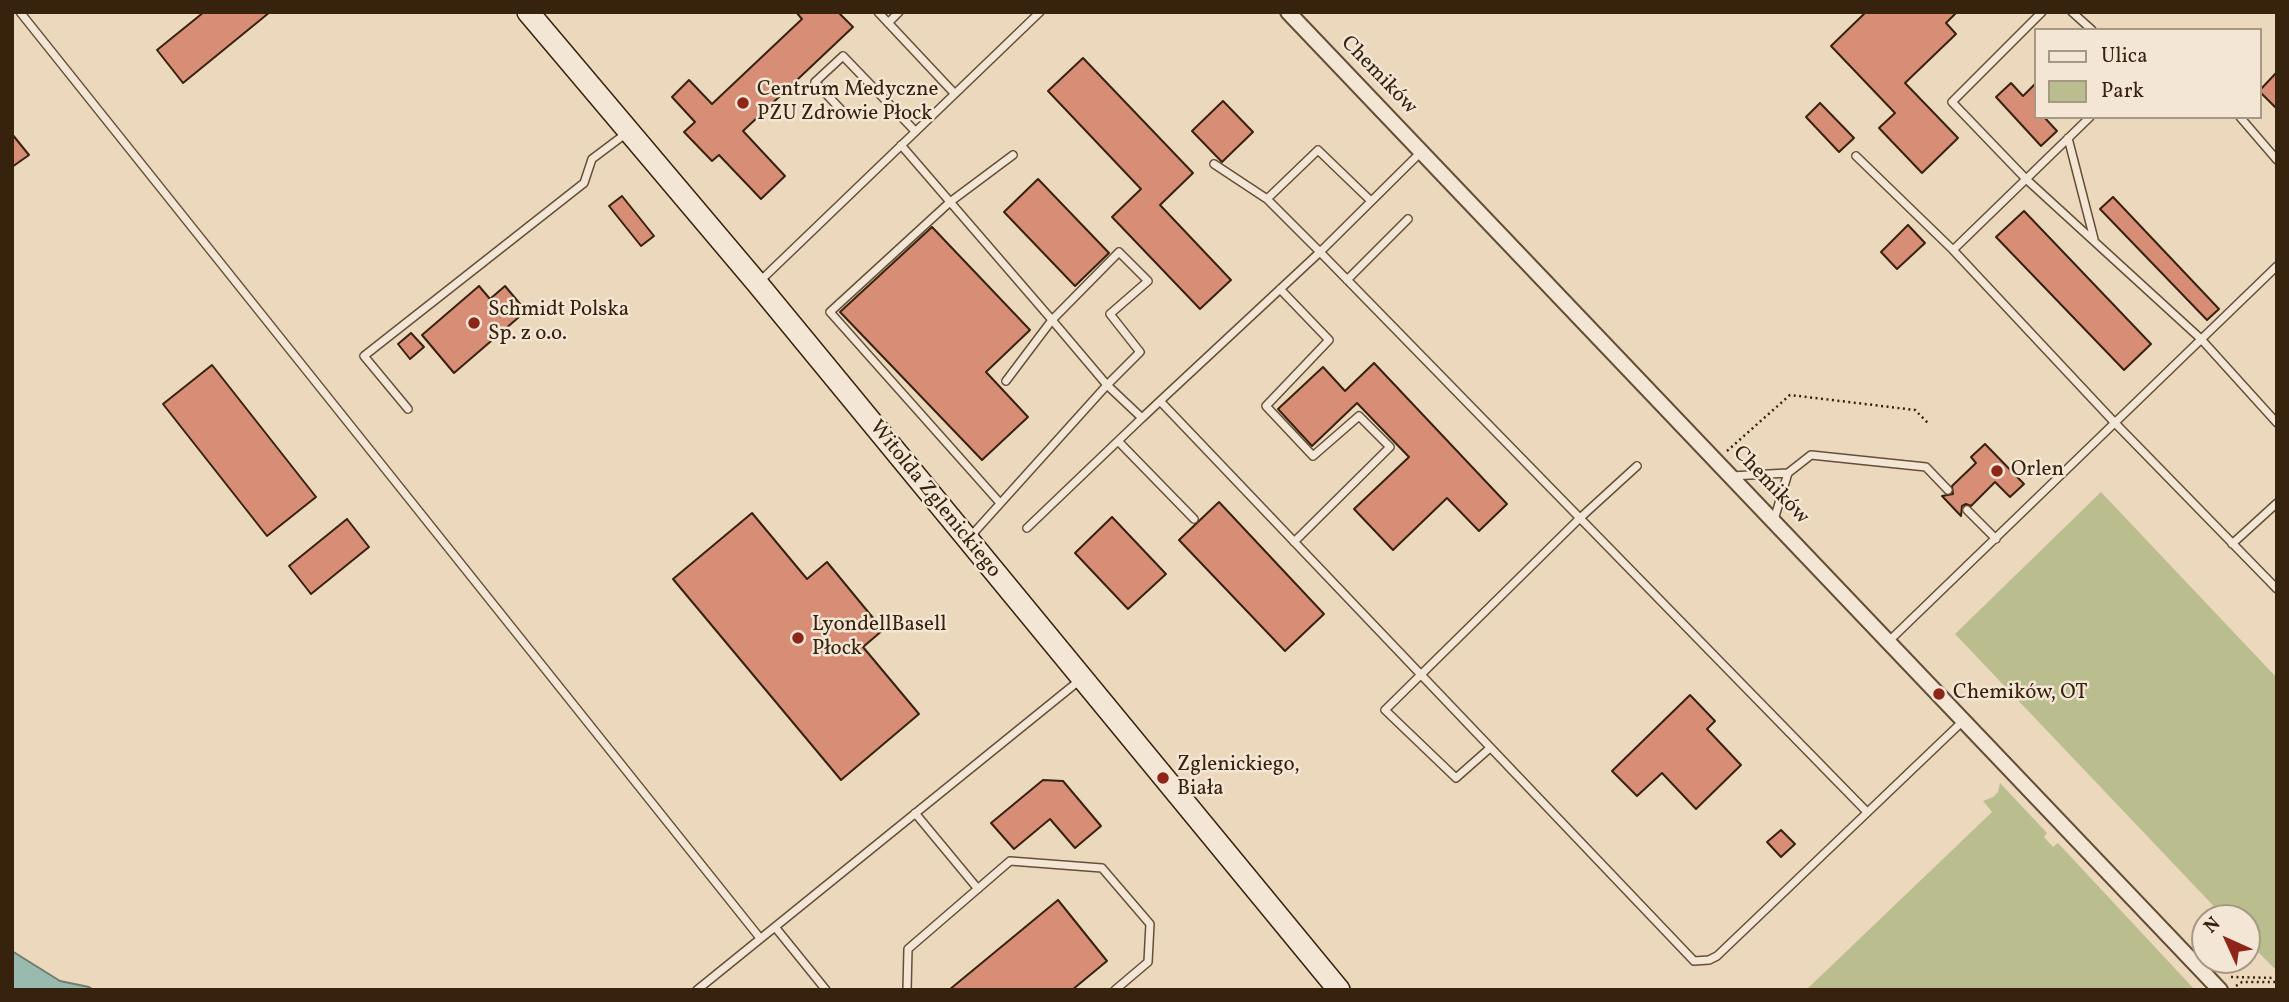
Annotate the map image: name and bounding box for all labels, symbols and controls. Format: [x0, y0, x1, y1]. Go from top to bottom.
legend [2034, 28, 2261, 119]
street label: Chemików [1334, 31, 1422, 121]
text: Ulica [2101, 42, 2148, 71]
text: Park [2101, 77, 2144, 106]
place label: Centrum Medyczne PZU Zdrowie Płock [757, 78, 938, 128]
marker: Centrum Medyczne PZU Zdrowie Płock [735, 95, 751, 111]
place label: Schmidt Polska Sp. z o.o. [488, 298, 629, 348]
marker: Schmidt Polska Sp. z o.o. [466, 315, 482, 331]
street label: Witolda Zglenickiego [863, 416, 1005, 584]
street label: Chemików [1726, 441, 1814, 531]
place label: Orlen [2011, 458, 2064, 484]
marker: Orlen [1989, 463, 2005, 479]
place label: LyondellBasell Płock [812, 613, 947, 663]
marker: LyondellBasell Płock [790, 630, 806, 646]
place label: Chemików, OT [1953, 681, 2088, 707]
marker: Chemików, OT [1931, 686, 1947, 702]
place label: Zglenickiego, Biała [1177, 753, 1300, 803]
marker: Zglenickiego, Biała [1155, 770, 1171, 786]
north arrow [2191, 904, 2261, 974]
text: N [2198, 912, 2227, 940]

